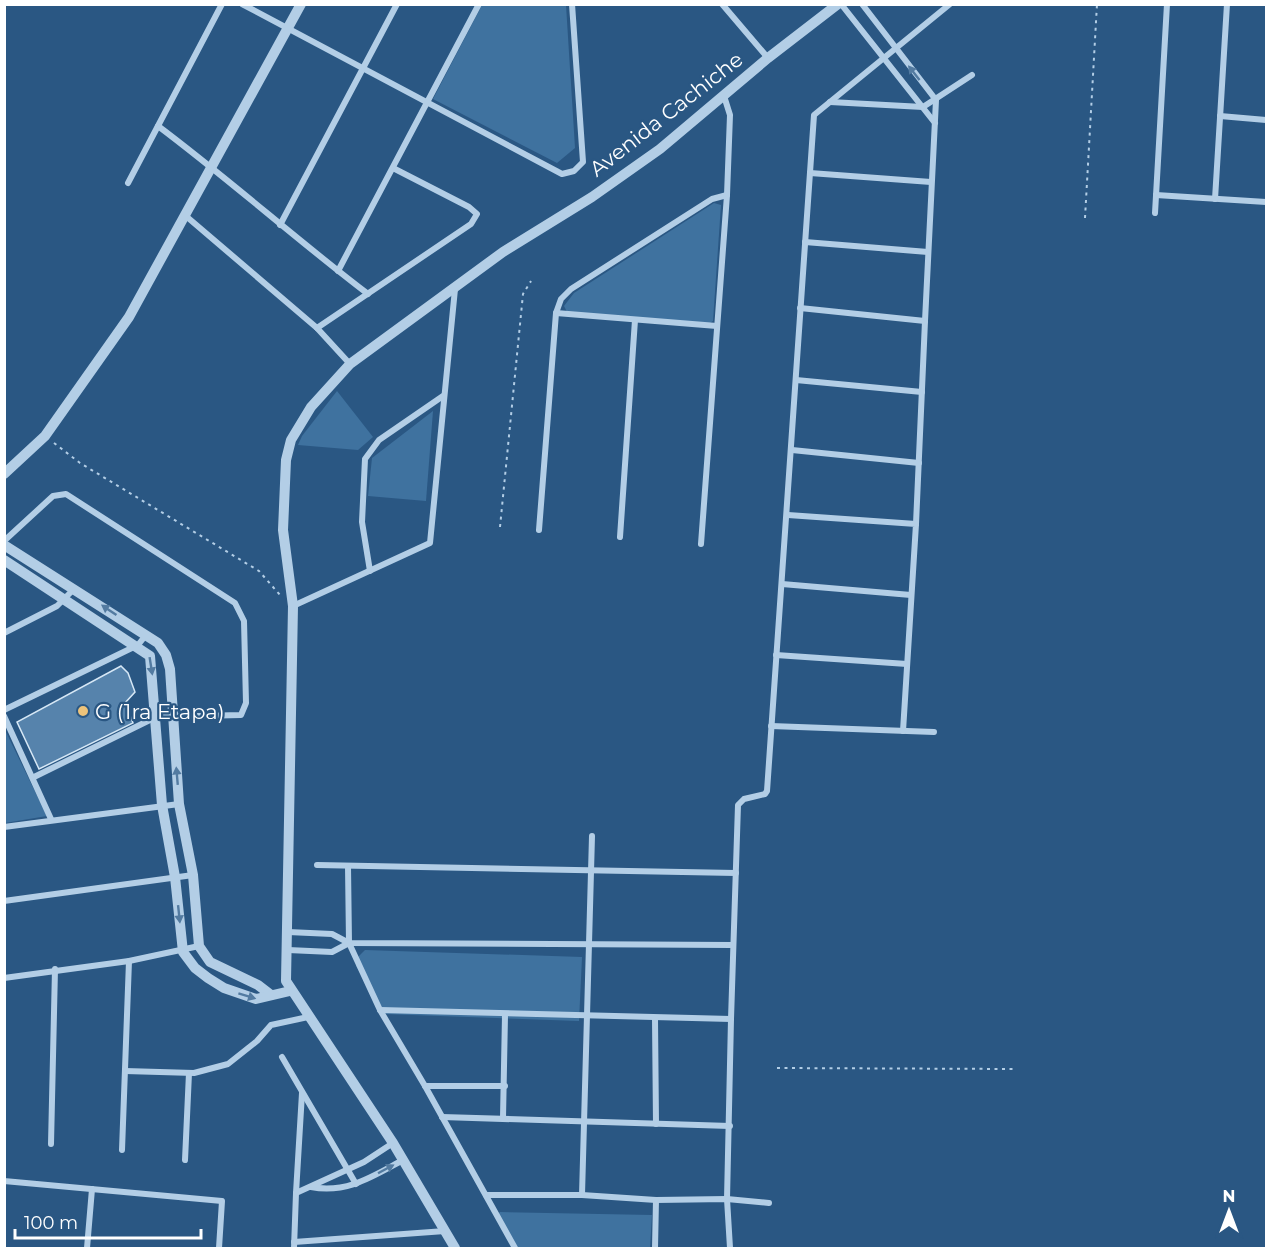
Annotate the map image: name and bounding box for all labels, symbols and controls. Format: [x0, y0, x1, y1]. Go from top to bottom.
street label: Avenida Cachiche [584, 46, 748, 182]
one-way arrow [909, 65, 921, 80]
one-way arrow [101, 604, 117, 616]
one-way arrow [147, 656, 156, 675]
place label: G (1ra Etapa) [95, 699, 225, 724]
marker: G (1ra Etapa) [76, 704, 90, 718]
one-way arrow [172, 766, 181, 785]
one-way arrow [174, 905, 184, 924]
one-way arrow [238, 992, 256, 1001]
one-way arrow [378, 1164, 395, 1174]
north arrow [1199, 1181, 1259, 1241]
text: N [1223, 1187, 1235, 1206]
scale bar [15, 1202, 201, 1240]
text: 100 m [24, 1212, 78, 1234]

